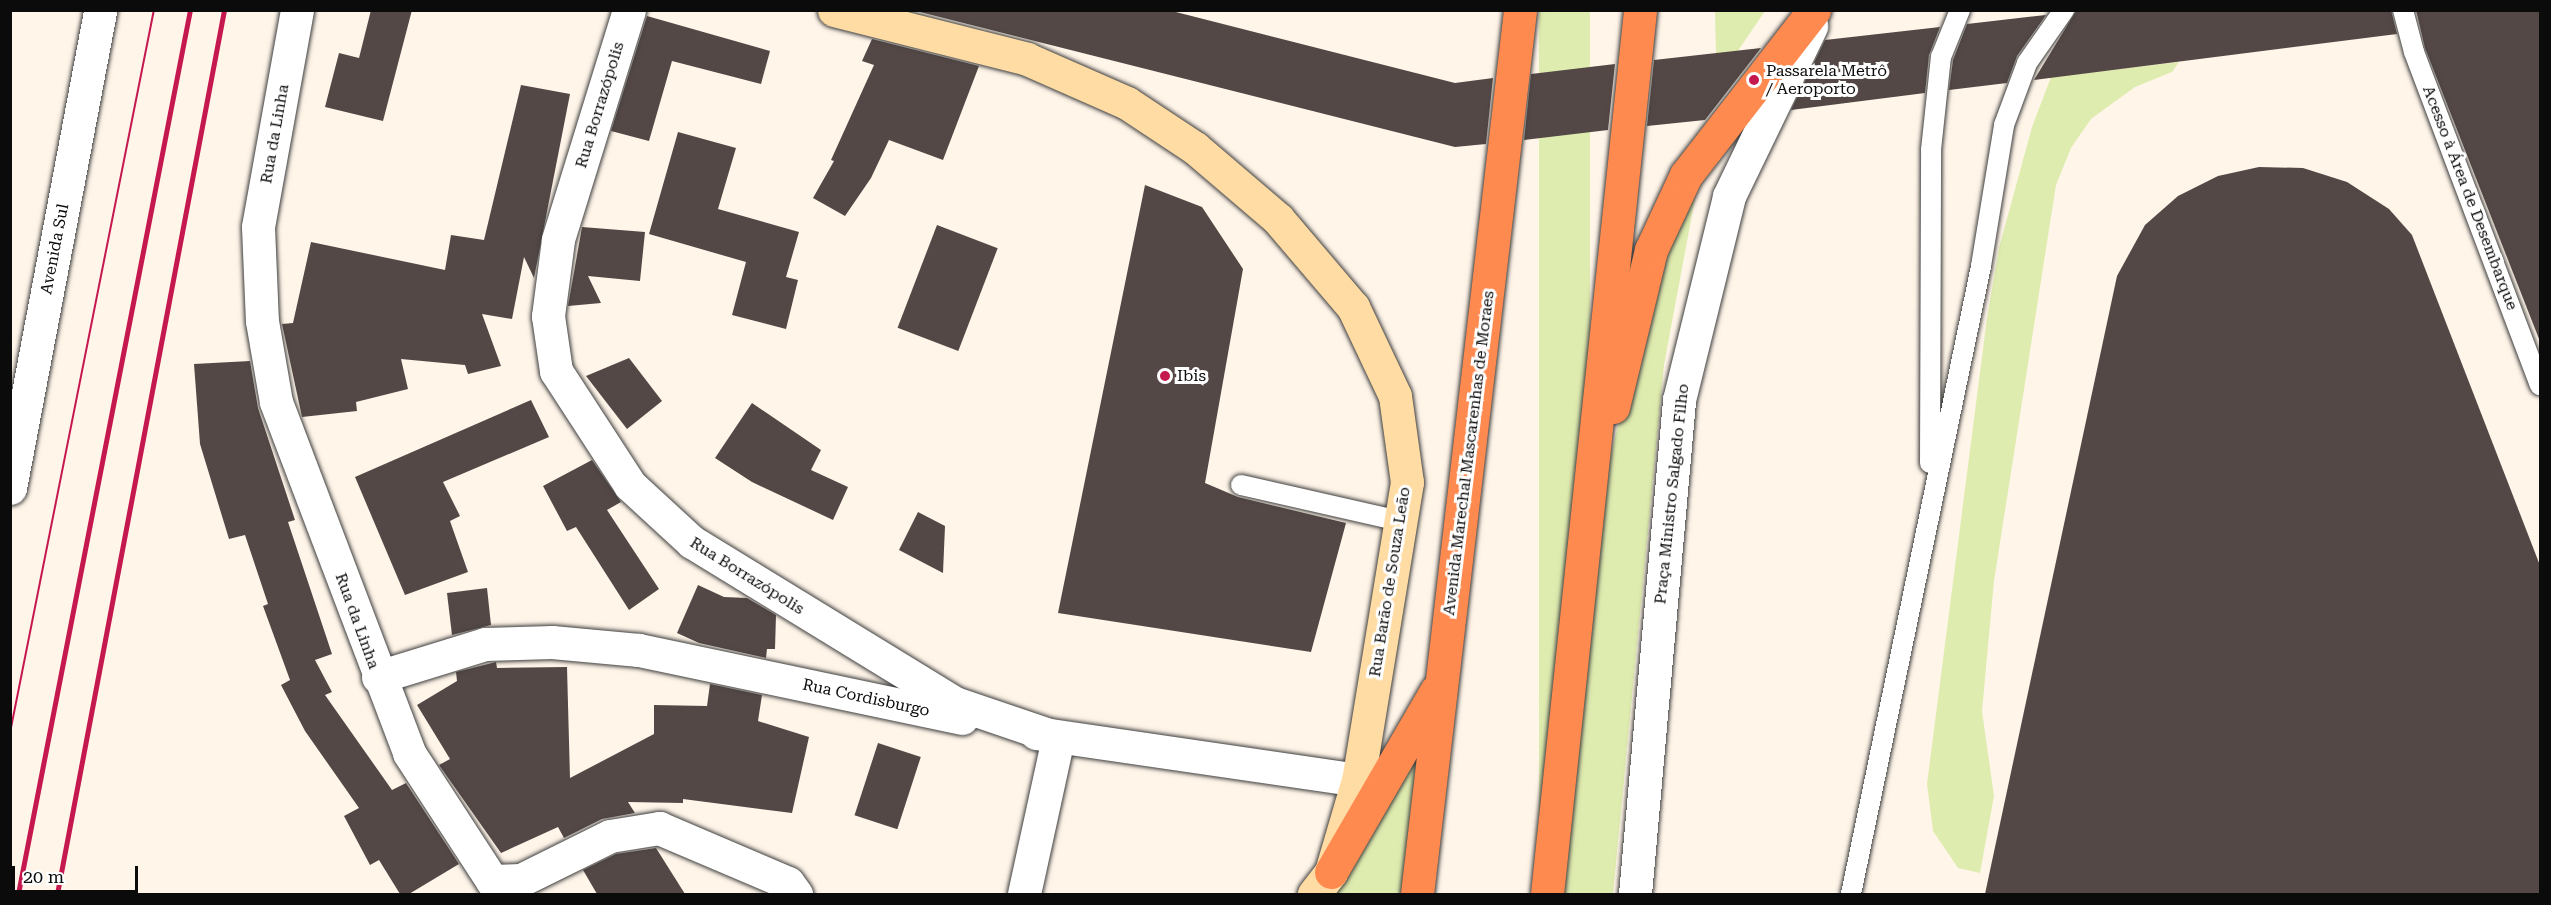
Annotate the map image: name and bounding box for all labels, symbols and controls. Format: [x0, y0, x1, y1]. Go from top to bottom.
street label: Rua Borrazópolis [572, 39, 628, 171]
place label: Passarela Metrô / Aeroporto [1766, 61, 1887, 99]
marker: Passarela Metrô / Aeroporto [1747, 73, 1761, 87]
street label: Rua da Linha [257, 83, 293, 185]
street label: Acesso à Área de Desembarque [2418, 83, 2522, 313]
street label: Avenida Sul [37, 202, 73, 296]
street label: Avenida Marechal Mascarenhas de Moraes [1440, 290, 1498, 616]
place label: Ibis [1177, 366, 1206, 386]
marker: Ibis [1158, 369, 1172, 383]
street label: Praça Ministro Salgado Filho [1651, 383, 1693, 605]
street label: Rua Barão de Souza Leão [1366, 486, 1414, 678]
street label: Rua Borrazópolis [686, 533, 808, 619]
street label: Rua da Linha [331, 570, 383, 672]
street label: Rua Cordisburgo [801, 675, 931, 721]
scale bar [15, 854, 141, 892]
text: 20 m [23, 866, 64, 887]

